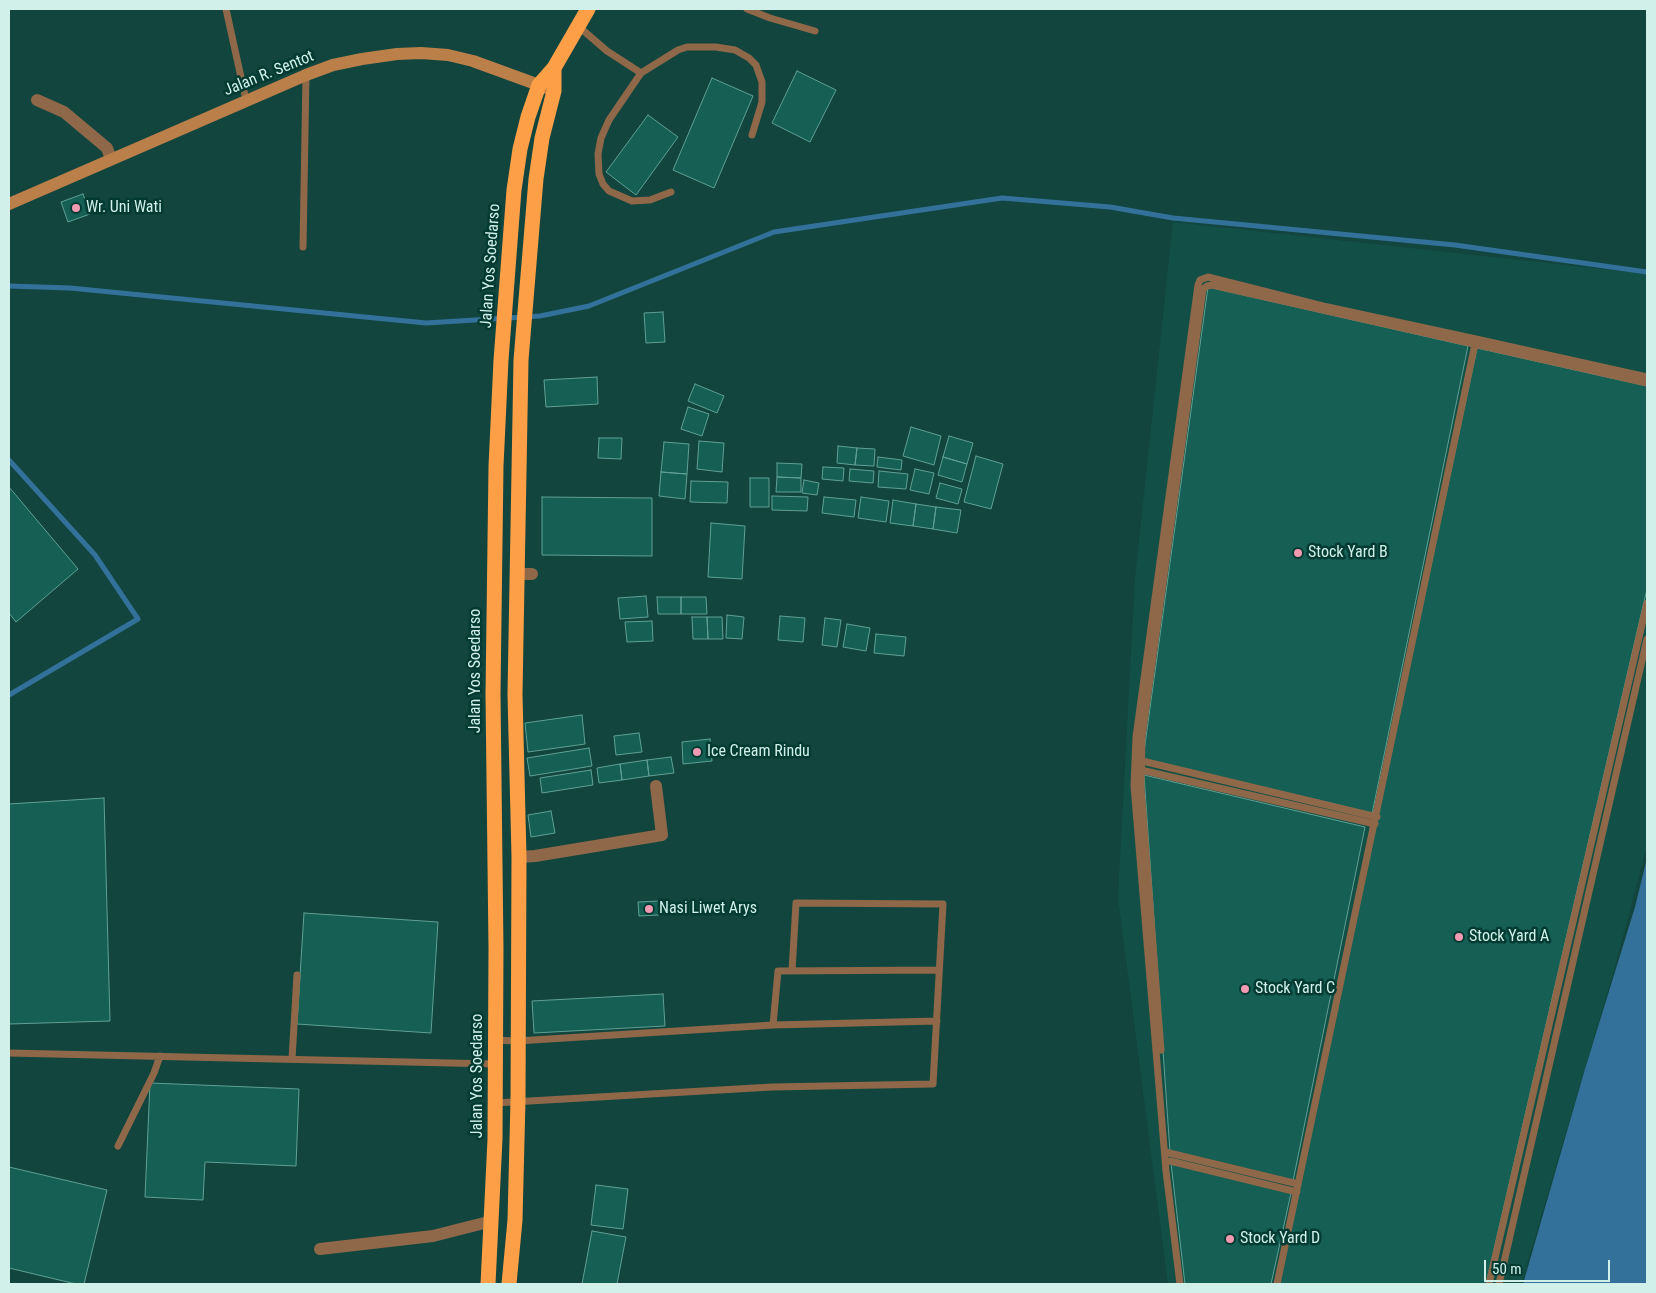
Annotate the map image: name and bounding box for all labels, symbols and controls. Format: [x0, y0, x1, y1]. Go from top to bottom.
street label: Jalan R. Sentot [221, 47, 317, 101]
place label: Wr. Uni Wati [86, 198, 162, 218]
marker: Wr. Uni Wati [70, 202, 82, 214]
street label: Jalan Yos Soedarso [477, 203, 505, 329]
place label: Stock Yard B [1308, 543, 1388, 563]
marker: Stock Yard B [1292, 547, 1304, 559]
street label: Jalan Yos Soedarso [466, 609, 486, 733]
place label: Ice Cream Rindu [707, 742, 810, 762]
marker: Ice Cream Rindu [691, 746, 703, 758]
place label: Nasi Liwet Arys [659, 899, 757, 919]
marker: Nasi Liwet Arys [643, 903, 655, 915]
place label: Stock Yard A [1469, 927, 1549, 947]
marker: Stock Yard A [1453, 931, 1465, 943]
place label: Stock Yard C [1255, 979, 1335, 999]
marker: Stock Yard C [1239, 983, 1251, 995]
street label: Jalan Yos Soedarso [468, 1014, 488, 1138]
place label: Stock Yard D [1240, 1229, 1320, 1249]
marker: Stock Yard D [1224, 1233, 1236, 1245]
scale bar [1486, 1250, 1612, 1282]
text: 50 m [1492, 1260, 1522, 1278]

